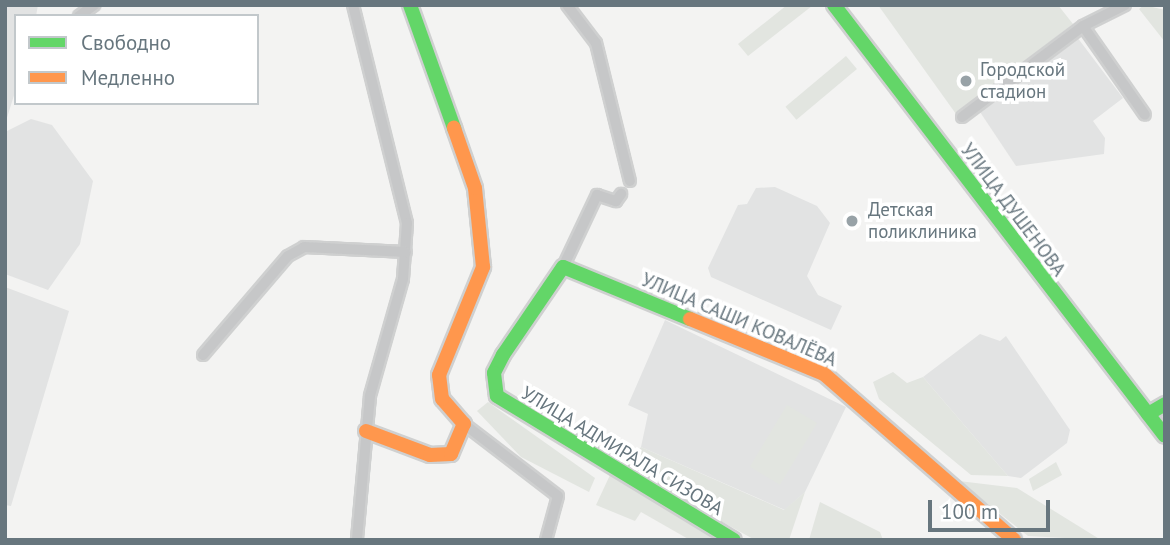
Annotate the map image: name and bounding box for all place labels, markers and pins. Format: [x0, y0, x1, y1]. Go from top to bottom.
place label: Городской стадион [980, 59, 1065, 103]
marker: Городской стадион [958, 73, 974, 89]
place label: Детская поликлиника [868, 199, 977, 243]
marker: Детская поликлиника [842, 211, 862, 231]

